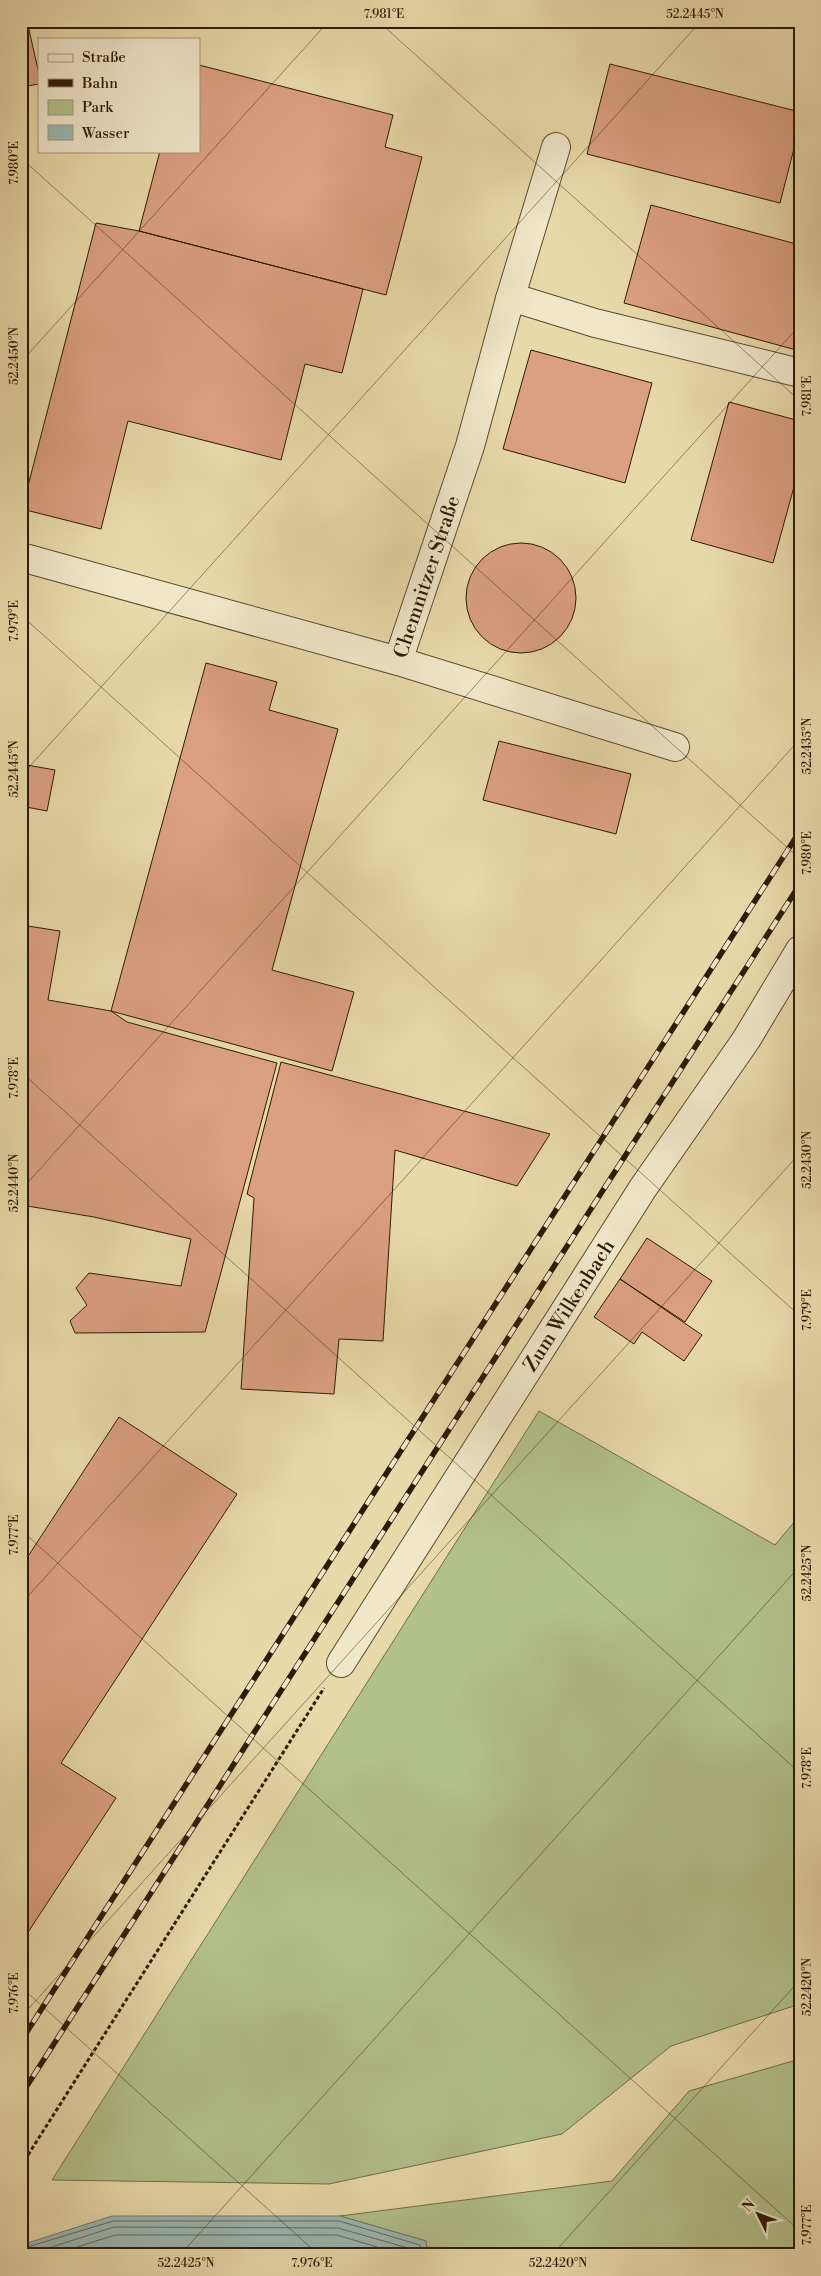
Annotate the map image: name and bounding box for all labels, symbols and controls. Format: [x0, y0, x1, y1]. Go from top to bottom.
text: 7.981°E [364, 7, 404, 22]
text: 52.2445°N [666, 7, 724, 22]
legend [38, 38, 200, 152]
text: Straße [82, 48, 126, 67]
text: Bahn [81, 74, 118, 93]
text: Park [82, 98, 114, 117]
text: Wasser [81, 124, 130, 143]
text: 7.980°E [7, 141, 22, 185]
text: 52.2450°N [7, 327, 22, 385]
text: 7.981°E [800, 376, 815, 416]
street label: Chemnitzer Straße [389, 493, 466, 662]
text: 7.979°E [7, 600, 22, 642]
text: 52.2435°N [800, 718, 815, 774]
text: 52.2445°N [7, 740, 22, 798]
text: 7.980°E [800, 831, 815, 875]
text: 7.978°E [7, 1057, 22, 1099]
text: 52.2430°N [800, 1131, 815, 1189]
text: 52.2440°N [7, 1154, 22, 1212]
street label: Zum Wilkenbach [518, 1235, 621, 1377]
text: 7.979°E [800, 1289, 815, 1331]
text: 7.977°E [7, 1515, 22, 1555]
text: 52.2425°N [800, 1544, 815, 1601]
text: 7.978°E [800, 1747, 815, 1789]
text: 52.2420°N [800, 1958, 815, 2016]
text: 7.976°E [7, 1972, 22, 2014]
north arrow [734, 2188, 784, 2238]
text: N [739, 2196, 759, 2216]
text: 7.977°E [800, 2205, 815, 2245]
text: 52.2425°N [158, 2256, 215, 2271]
text: 7.976°E [291, 2256, 333, 2271]
text: 52.2420°N [529, 2256, 587, 2271]

